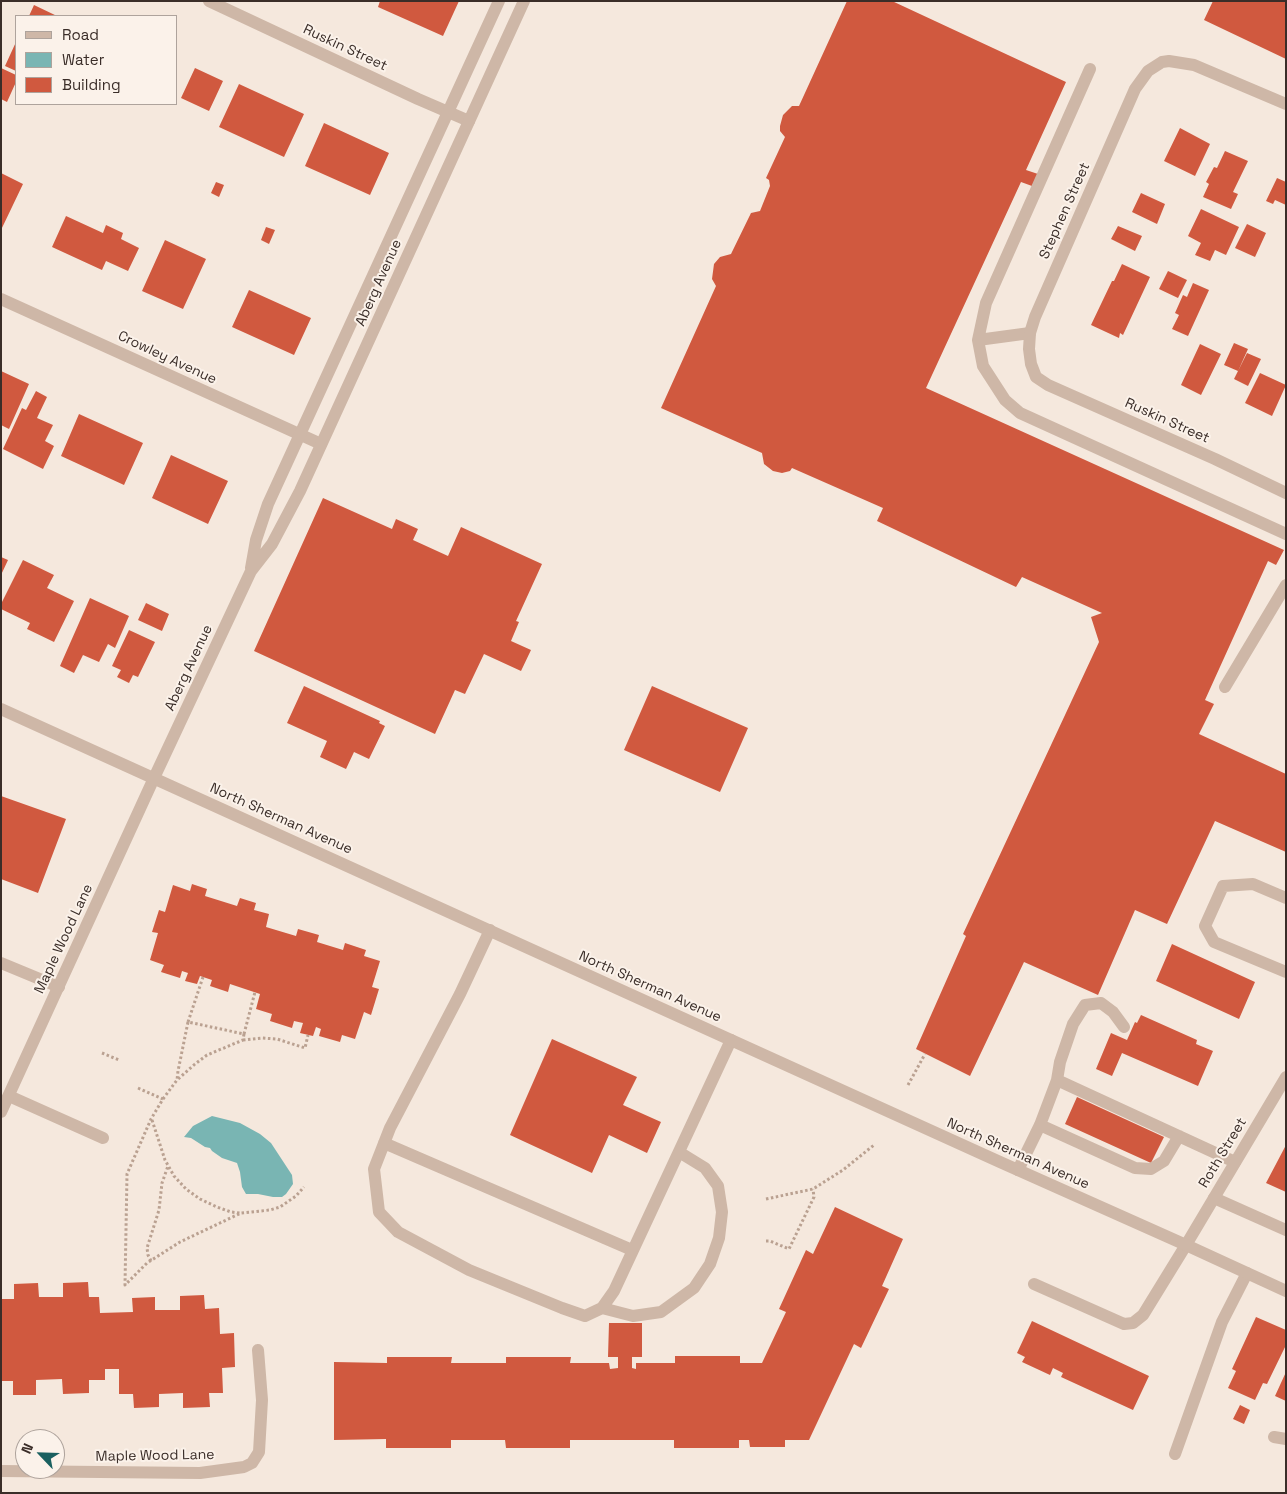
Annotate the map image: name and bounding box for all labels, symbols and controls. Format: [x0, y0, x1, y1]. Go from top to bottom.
legend [15, 15, 178, 105]
street label: Ruskin Street [300, 21, 390, 75]
text: Road [62, 25, 99, 44]
text: Water [62, 50, 104, 69]
text: Building [62, 75, 121, 94]
street label: Stephen Street [1036, 160, 1094, 262]
street label: Aberg Avenue [352, 237, 406, 329]
street label: Crowley Avenue [115, 328, 219, 388]
street label: Ruskin Street [1122, 395, 1212, 447]
street label: Aberg Avenue [162, 622, 216, 714]
street label: North Sherman Avenue [207, 780, 355, 858]
street label: Maple Wood Lane [31, 882, 97, 996]
street label: North Sherman Avenue [576, 948, 724, 1026]
street label: North Sherman Avenue [944, 1115, 1092, 1193]
street label: Roth Street [1196, 1115, 1250, 1191]
north arrow [15, 1429, 65, 1479]
text: N [17, 1440, 37, 1456]
street label: Maple Wood Lane [95, 1447, 215, 1465]

